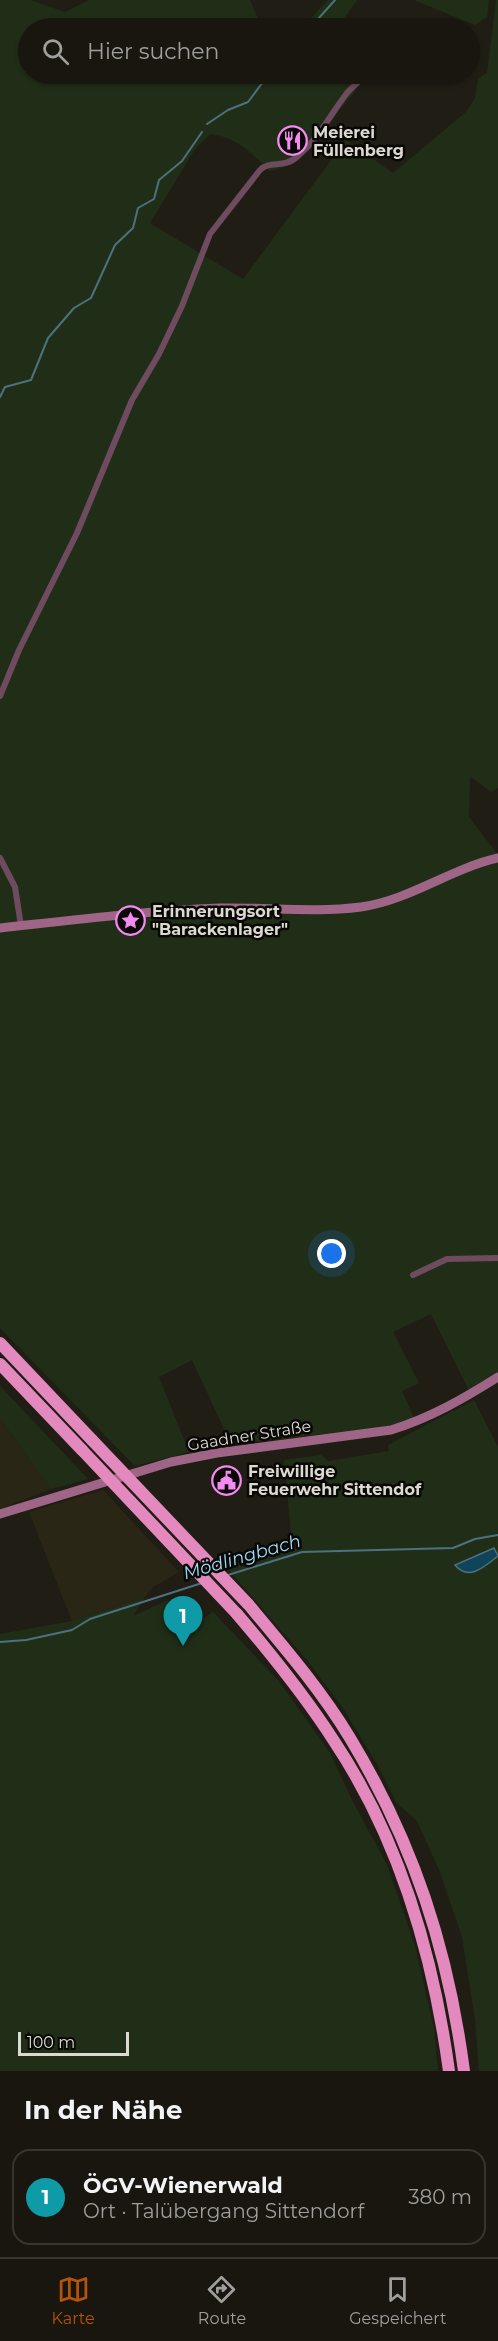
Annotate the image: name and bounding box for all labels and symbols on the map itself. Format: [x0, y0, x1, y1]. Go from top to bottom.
place label: Meierei Füllenberg [313, 123, 404, 160]
restaurant icon: Meierei Füllenberg [276, 125, 308, 157]
place label: Erinnerungsort "Barackenlager" [152, 902, 288, 939]
place icon: Erinnerungsort "Barackenlager" [115, 904, 147, 936]
your location [317, 1239, 346, 1268]
street label: Gaadner Straße [186, 1416, 312, 1455]
place label: Freiwillige Feuerwehr Sittendof [248, 1462, 422, 1499]
public building icon: Freiwillige Feuerwehr Sittendof [211, 1464, 243, 1496]
water label: Mödlingbach [181, 1530, 303, 1584]
pin: 1 [164, 1596, 202, 1646]
scale bar [18, 2029, 129, 2056]

